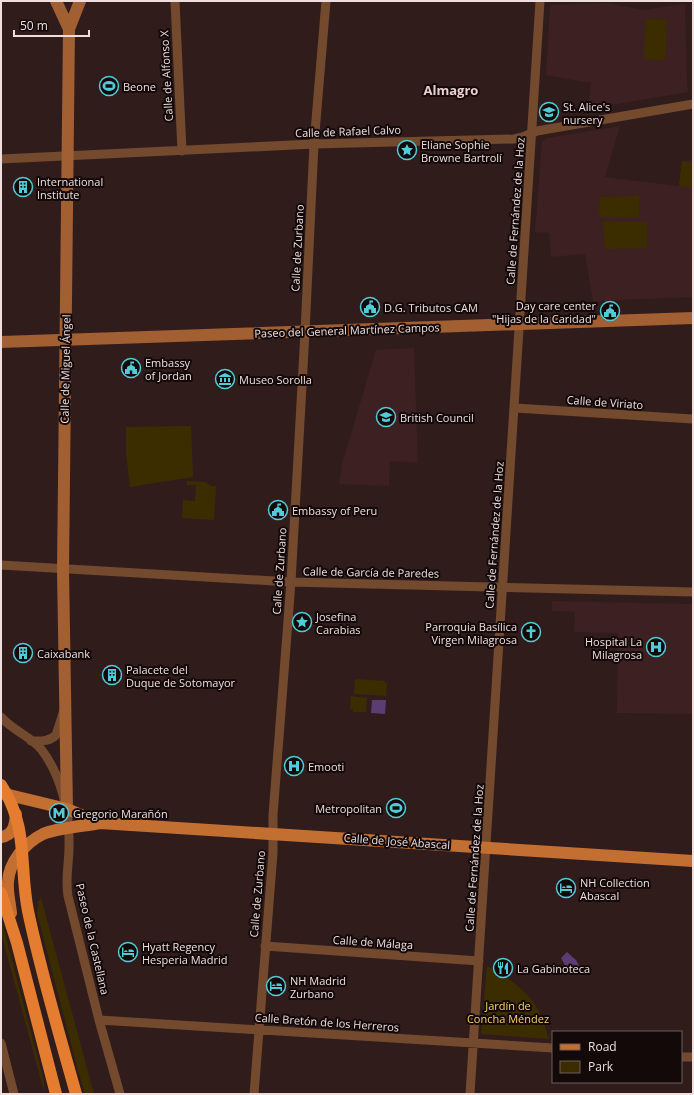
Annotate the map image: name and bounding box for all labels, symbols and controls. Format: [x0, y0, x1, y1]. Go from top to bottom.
scale bar [14, 12, 89, 38]
text: 50 m [20, 17, 48, 34]
street label: Calle de Alfonso X [156, 29, 176, 122]
sports icon: Beone [98, 75, 120, 97]
place label: Beone [123, 79, 156, 94]
district label: Almagro [424, 81, 478, 99]
place label: St. Alice's nursery [563, 99, 610, 127]
school or university icon: St. Alice's nursery [538, 101, 560, 123]
street label: Calle de Rafael Calvo [295, 122, 402, 140]
place label: Eliane Sophie Browne Bartrolí [421, 137, 502, 165]
street label: Calle de Fernández de la Hoz [502, 137, 528, 285]
place icon: Eliane Sophie Browne Bartrolí [396, 139, 418, 161]
place label: International Institute [37, 174, 103, 202]
building icon: International Institute [12, 176, 34, 198]
street label: Calle de Zurbano [287, 204, 307, 292]
public building icon: D.G. Tributos CAM [359, 296, 381, 318]
place label: Day care center "Hijas de la Caridad" [492, 298, 596, 326]
place label: D.G. Tributos CAM [384, 300, 478, 315]
public building icon: Day care center "Hijas de la Caridad" [599, 300, 621, 322]
street label: Calle de Miguel Ángel [57, 314, 73, 424]
street label: Paseo del General Martínez Campos [254, 319, 440, 341]
place label: Embassy of Jordan [145, 355, 192, 383]
public building icon: Embassy of Jordan [120, 357, 142, 379]
museum icon: Museo Sorolla [214, 368, 236, 390]
place label: Museo Sorolla [239, 372, 312, 387]
street label: Calle de Viriato [566, 392, 644, 412]
school or university icon: British Council [375, 406, 397, 428]
place label: British Council [400, 410, 474, 425]
street label: Calle de Fernández de la Hoz [481, 461, 507, 609]
public building icon: Embassy of Peru [267, 499, 289, 521]
place label: Embassy of Peru [292, 503, 377, 518]
street label: Calle de Zurbano [268, 527, 290, 615]
street label: Calle de García de Paredes [303, 563, 439, 581]
place label: Josefina Carabias [315, 609, 361, 637]
place icon: Josefina Carabias [291, 611, 313, 633]
place label: Parroquia Basílica Virgen Milagrosa [425, 619, 517, 647]
church icon: Parroquia Basílica Virgen Milagrosa [520, 621, 542, 643]
place label: Hospital La Milagrosa [585, 634, 642, 662]
hospital icon: Hospital La Milagrosa [645, 636, 667, 658]
building icon: Caixabank [12, 642, 34, 664]
place label: Caixabank [37, 646, 90, 661]
place label: Palacete del Duque de Sotomayor [126, 662, 236, 690]
building icon: Palacete del Duque de Sotomayor [101, 664, 123, 686]
hospital icon: Emooti [283, 755, 305, 777]
place label: Emooti [308, 759, 344, 774]
street label: Calle de Fernández de la Hoz [461, 784, 487, 932]
sports icon: Metropolitan [385, 797, 407, 819]
place label: Metropolitan [315, 801, 382, 816]
metro station icon: Gregorio Marañón [48, 802, 70, 824]
place label: Gregorio Marañón [73, 806, 168, 821]
street label: Calle de José Abascal [343, 830, 451, 852]
street label: Calle de Zurbano [246, 850, 268, 938]
place label: NH Collection Abascal [580, 875, 650, 903]
hotel icon: NH Collection Abascal [555, 877, 577, 899]
street label: Paseo de la Castellana [73, 882, 113, 996]
street label: Calle de Málaga [332, 932, 414, 952]
place label: Hyatt Regency Hesperia Madrid [142, 939, 227, 967]
hotel icon: Hyatt Regency Hesperia Madrid [117, 941, 139, 963]
restaurant icon: La Gabinoteca [492, 957, 514, 979]
place label: La Gabinoteca [517, 961, 590, 976]
place label: NH Madrid Zurbano [290, 973, 346, 1001]
hotel icon: NH Madrid Zurbano [265, 975, 287, 997]
park label: Jardín de Concha Méndez [467, 998, 549, 1026]
street label: Calle Bretón de los Herreros [254, 1009, 400, 1035]
legend [552, 1031, 682, 1083]
text: Road [588, 1038, 617, 1055]
text: Park [588, 1058, 614, 1075]

